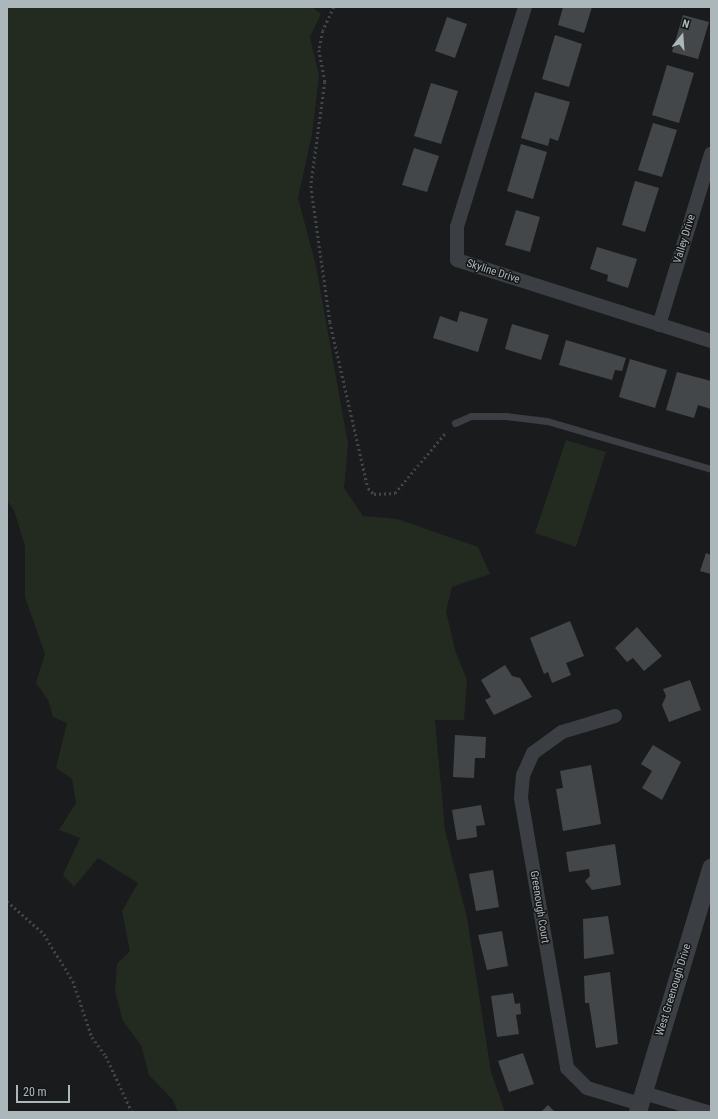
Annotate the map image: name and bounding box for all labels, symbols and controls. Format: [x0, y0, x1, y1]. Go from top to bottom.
north arrow [662, 16, 702, 56]
text: N [681, 17, 691, 31]
street label: Valley Drive [671, 213, 699, 265]
street label: Skyline Drive [465, 257, 521, 287]
street label: Greenough Court [527, 870, 551, 944]
street label: West Greenough Drive [654, 942, 694, 1038]
scale bar [18, 1077, 72, 1103]
text: 20 m [23, 1085, 47, 1099]

